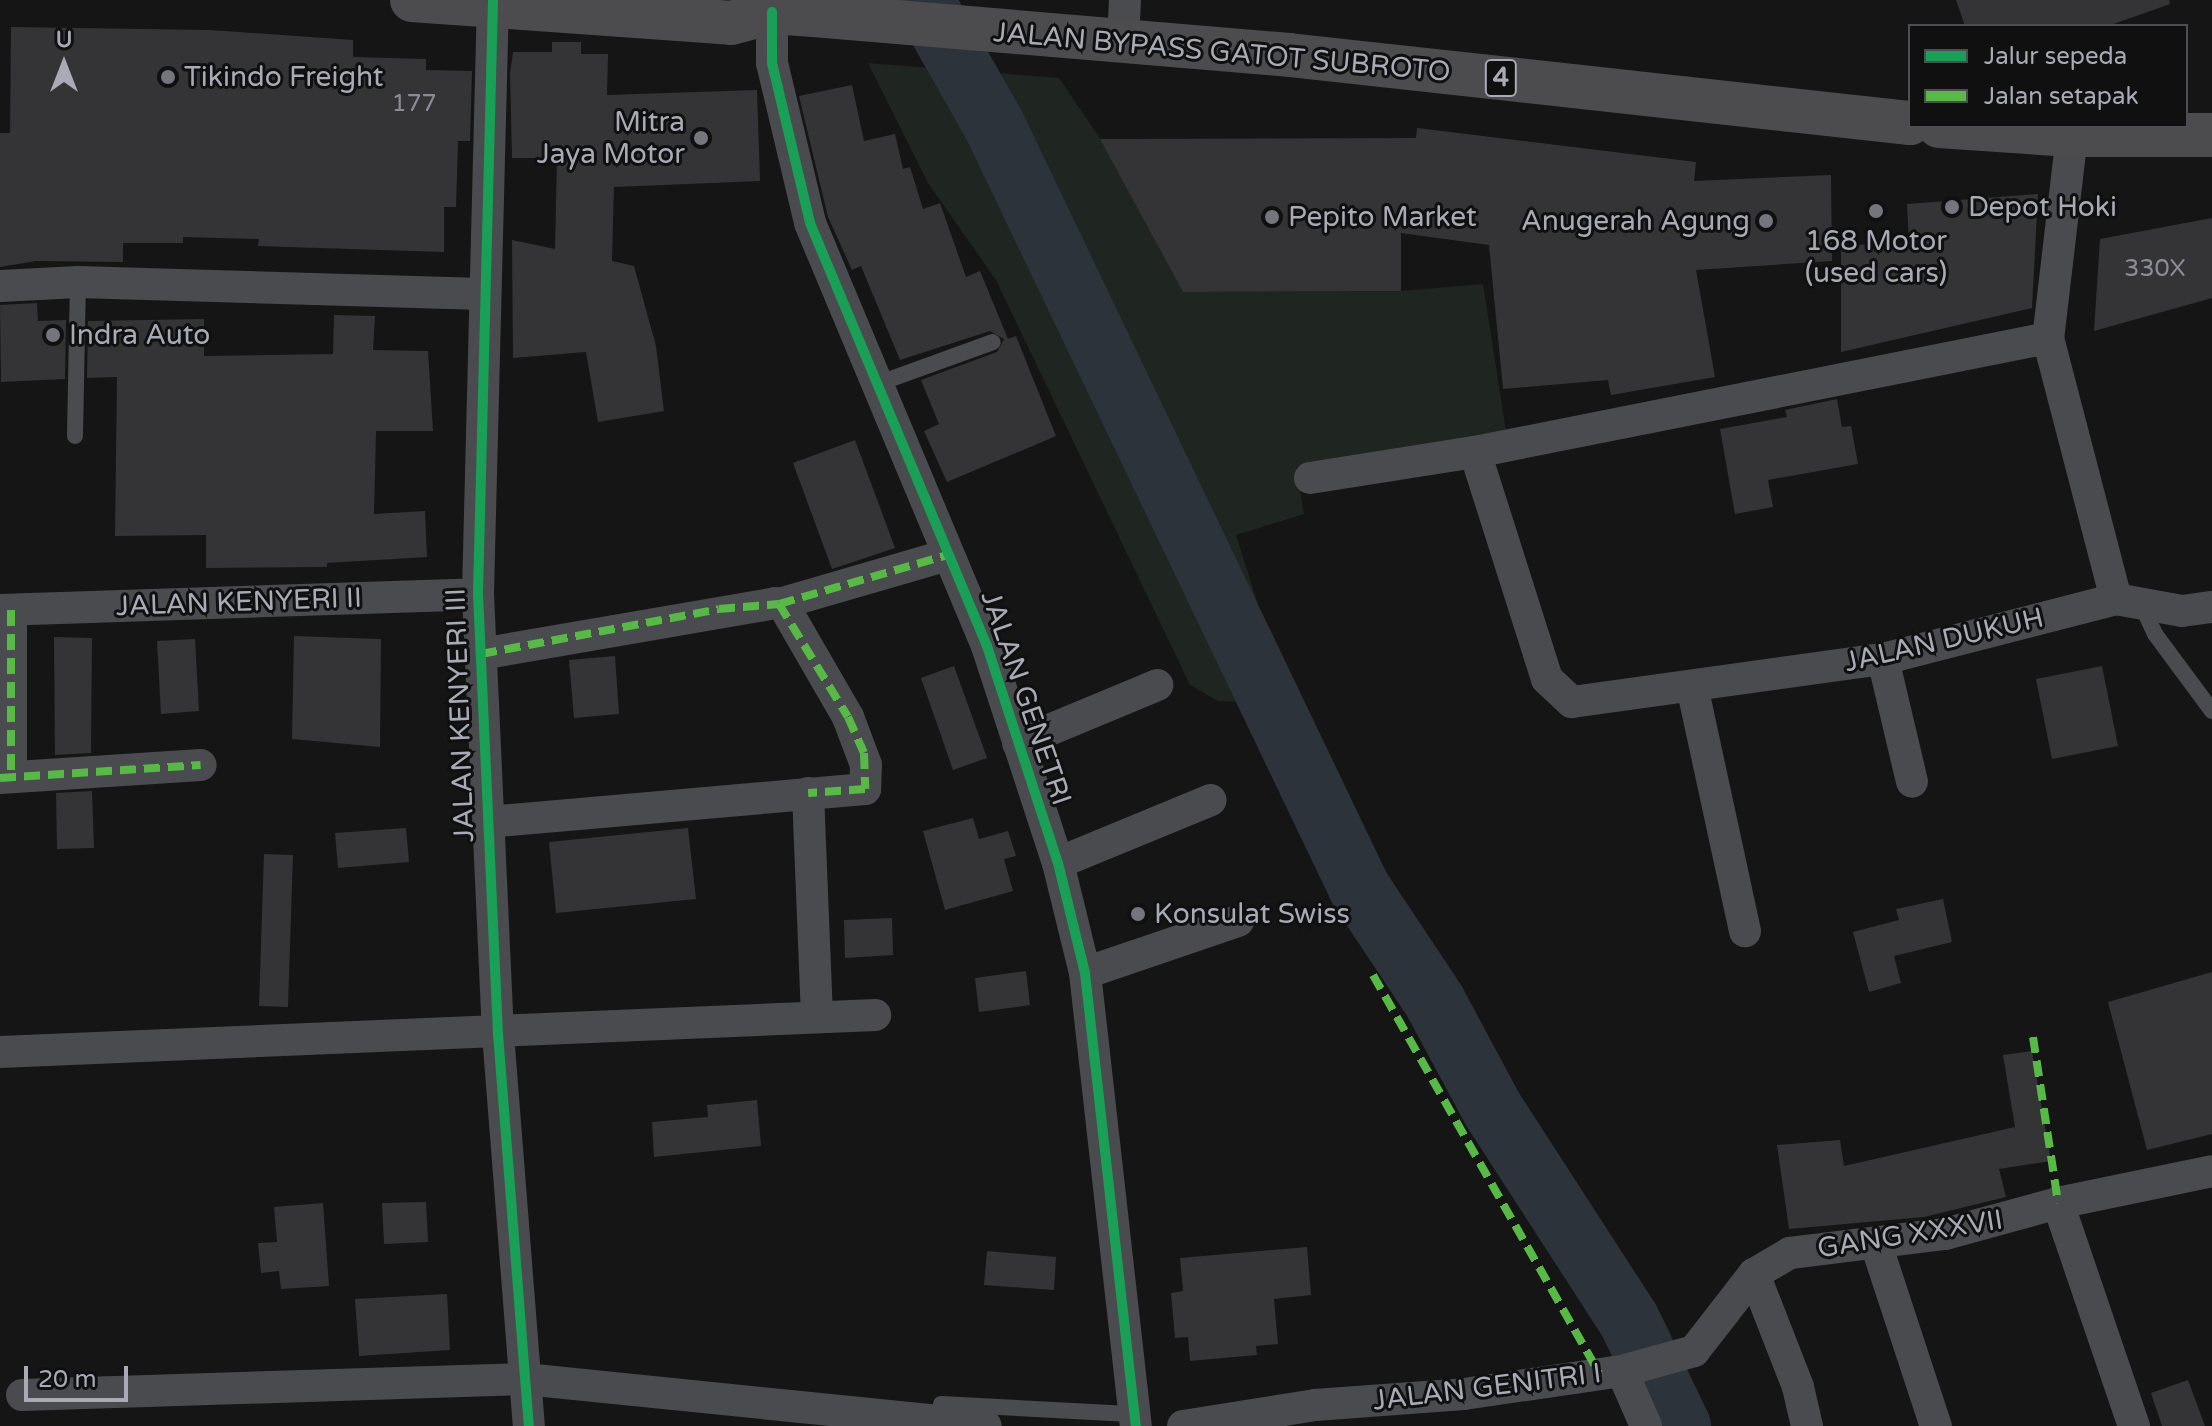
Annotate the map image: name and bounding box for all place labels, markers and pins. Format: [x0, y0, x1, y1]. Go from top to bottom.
place label: Tikindo Freight [184, 60, 383, 94]
marker: Tikindo Freight [159, 68, 177, 86]
place label: Mitra Jaya Motor [537, 105, 685, 171]
marker: Mitra Jaya Motor [692, 129, 710, 147]
place label: Depot Hoki [1968, 190, 2117, 224]
marker: Depot Hoki [1943, 198, 1961, 216]
place label: Pepito Market [1288, 200, 1477, 234]
marker: 168 Motor (used cars) [1867, 202, 1885, 220]
place label: Anugerah Agung [1521, 204, 1750, 238]
marker: Pepito Market [1263, 208, 1281, 226]
marker: Anugerah Agung [1757, 212, 1775, 230]
place label: 168 Motor (used cars) [1805, 224, 1947, 290]
place label: Indra Auto [69, 318, 210, 352]
marker: Indra Auto [44, 326, 62, 344]
place label: Konsulat Swiss [1154, 897, 1350, 931]
marker: Konsulat Swiss [1129, 905, 1147, 923]

